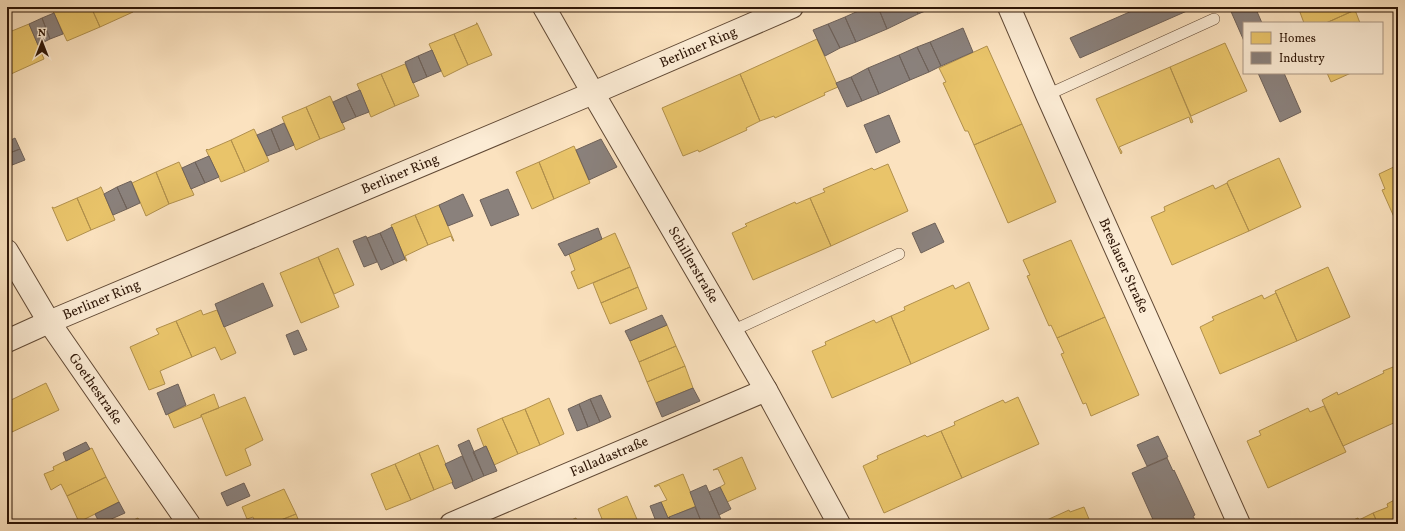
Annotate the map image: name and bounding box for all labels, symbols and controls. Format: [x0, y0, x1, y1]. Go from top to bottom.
north arrow [22, 22, 62, 62]
street label: Berliner Ring [657, 22, 740, 73]
legend [1243, 22, 1383, 74]
text: N [38, 26, 46, 41]
text: Homes [1279, 31, 1316, 47]
text: Industry [1279, 51, 1325, 67]
street label: Berliner Ring [358, 149, 442, 199]
street label: Breslauer Straße [1094, 215, 1153, 317]
street label: Schillerstraße [663, 223, 723, 307]
street label: Berliner Ring [60, 275, 143, 325]
street label: Goethestraße [64, 349, 127, 429]
street label: Falladastraße [567, 432, 652, 482]

